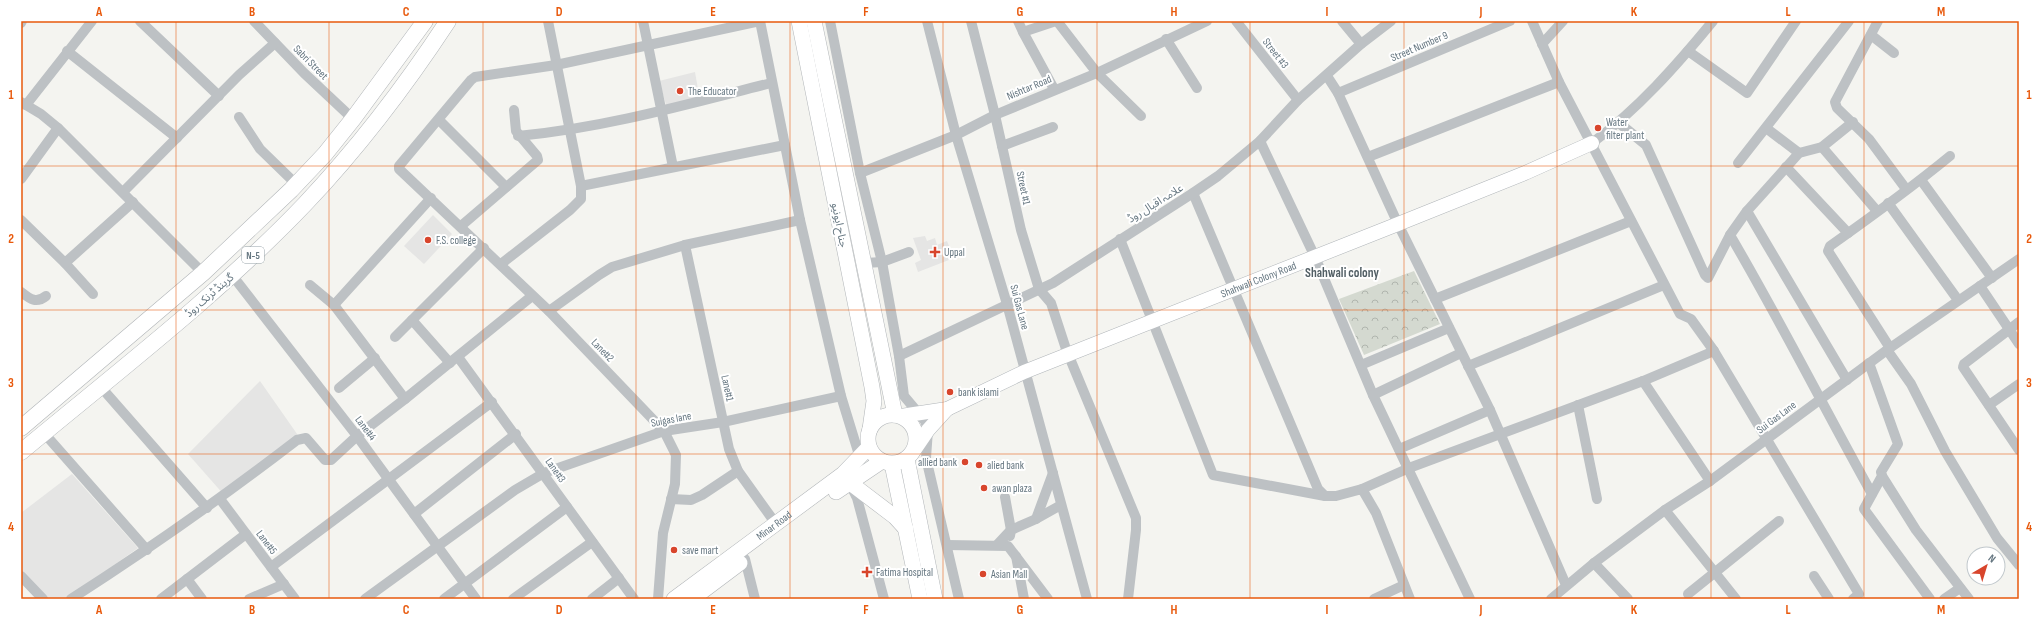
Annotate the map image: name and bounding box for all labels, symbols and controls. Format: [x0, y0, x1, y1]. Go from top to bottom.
text: A [95, 4, 103, 20]
text: B [249, 4, 255, 20]
text: C [403, 4, 410, 20]
text: D [556, 4, 563, 20]
text: E [710, 4, 716, 20]
text: F [863, 4, 869, 20]
text: G [1017, 4, 1024, 20]
text: H [1171, 4, 1178, 20]
text: I [1326, 4, 1329, 20]
text: J [1479, 4, 1483, 20]
text: K [1631, 4, 1638, 20]
text: L [1785, 4, 1791, 20]
text: M [1937, 4, 1945, 20]
street label: Street Number 9 [1389, 29, 1450, 64]
street label: Street #3 [1260, 36, 1292, 71]
street label: Sabri Street [291, 42, 331, 83]
street label: Nishtar Road [1005, 72, 1054, 103]
place label: The Educator [688, 85, 736, 98]
marker: The Educator [675, 86, 685, 96]
text: 1 [8, 87, 14, 103]
text: 1 [2026, 87, 2032, 103]
place label: Water filter plant [1606, 116, 1645, 142]
marker: Water filter plant [1593, 123, 1603, 133]
street label: Street #1 [1014, 170, 1033, 206]
street label: علامہ اقبال روڈ [1125, 181, 1186, 226]
street label: جناح ایونیو [828, 201, 850, 249]
text: 2 [8, 231, 14, 247]
text: 2 [2026, 231, 2032, 247]
place label: F.S. college [436, 234, 476, 247]
marker: F.S. college [423, 235, 433, 245]
marker: Uppal [929, 246, 941, 258]
place label: Uppal [944, 246, 965, 259]
road number: N-5 [242, 247, 264, 263]
street label: Shahwali Colony Road [1219, 259, 1299, 301]
district label: Shahwali colony [1305, 265, 1379, 281]
street label: گرینڈ ٹرنک روڈ [182, 270, 237, 320]
street label: Sui Gas Lane [1007, 283, 1032, 331]
street label: Lane#2 [589, 336, 617, 365]
street label: Lane#1 [718, 374, 737, 402]
text: 3 [8, 375, 14, 391]
text: 3 [2026, 375, 2032, 391]
place label: bank islami [958, 386, 999, 399]
marker: bank islami [945, 387, 955, 397]
street label: Sui Gas Lane [1754, 398, 1799, 436]
street label: Suigas lane [650, 409, 692, 430]
street label: Lane#4 [352, 414, 379, 443]
street label: Lane#3 [543, 455, 569, 485]
place label: allied bank [918, 456, 958, 469]
marker: allied bank [960, 457, 970, 467]
place label: alied bank [987, 459, 1025, 472]
marker: alied bank [974, 460, 984, 470]
place label: awan plaza [992, 482, 1032, 495]
marker: awan plaza [979, 483, 989, 493]
street label: Minar Road [754, 508, 795, 543]
text: 4 [8, 519, 14, 535]
text: 4 [2026, 519, 2032, 535]
street label: Lane#5 [253, 528, 280, 557]
place label: save mart [682, 544, 719, 557]
marker: save mart [669, 545, 679, 555]
north arrow [1966, 546, 2006, 586]
text: N [1986, 552, 1998, 566]
marker: Fatima Hospital [861, 566, 873, 578]
place label: Fatima Hospital [876, 566, 933, 579]
place label: Asian Mall [990, 568, 1027, 581]
marker: Asian Mall [978, 569, 988, 579]
text: A [95, 602, 103, 618]
text: B [249, 602, 255, 618]
text: C [403, 602, 410, 618]
text: D [556, 602, 563, 618]
text: E [710, 602, 716, 618]
text: F [863, 602, 869, 618]
text: G [1017, 602, 1024, 618]
text: H [1171, 602, 1178, 618]
text: I [1326, 602, 1329, 618]
text: J [1479, 602, 1483, 618]
text: K [1631, 602, 1638, 618]
text: L [1785, 602, 1791, 618]
text: M [1937, 602, 1945, 618]

